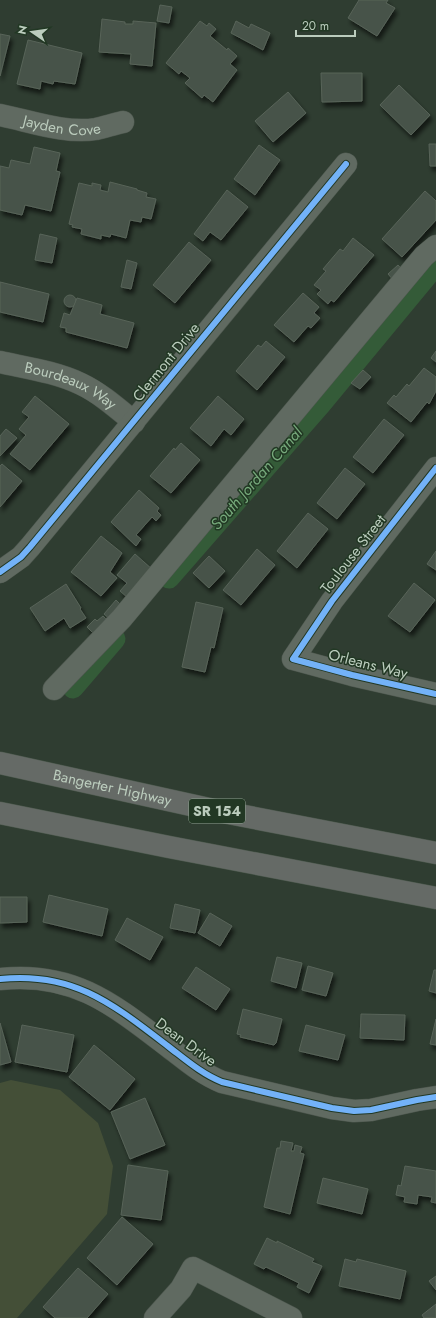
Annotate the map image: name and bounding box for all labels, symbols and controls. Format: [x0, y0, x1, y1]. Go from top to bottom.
north arrow [12, 12, 52, 52]
scale bar [296, 12, 355, 38]
text: 20 m [302, 17, 329, 35]
text: N [13, 24, 31, 36]
street label: Jayden Cove [19, 109, 103, 141]
street label: Clermont Drive [127, 318, 205, 406]
street label: Bourdeaux Way [23, 356, 122, 415]
water label: South Jordan Canal [205, 421, 309, 535]
street label: Toulouse Street [315, 509, 391, 598]
street label: Orleans Way [326, 644, 410, 685]
street label: Bangerter Highway [51, 764, 174, 812]
road number: SR 154 [189, 799, 245, 823]
street label: Dean Drive [151, 1012, 221, 1072]

